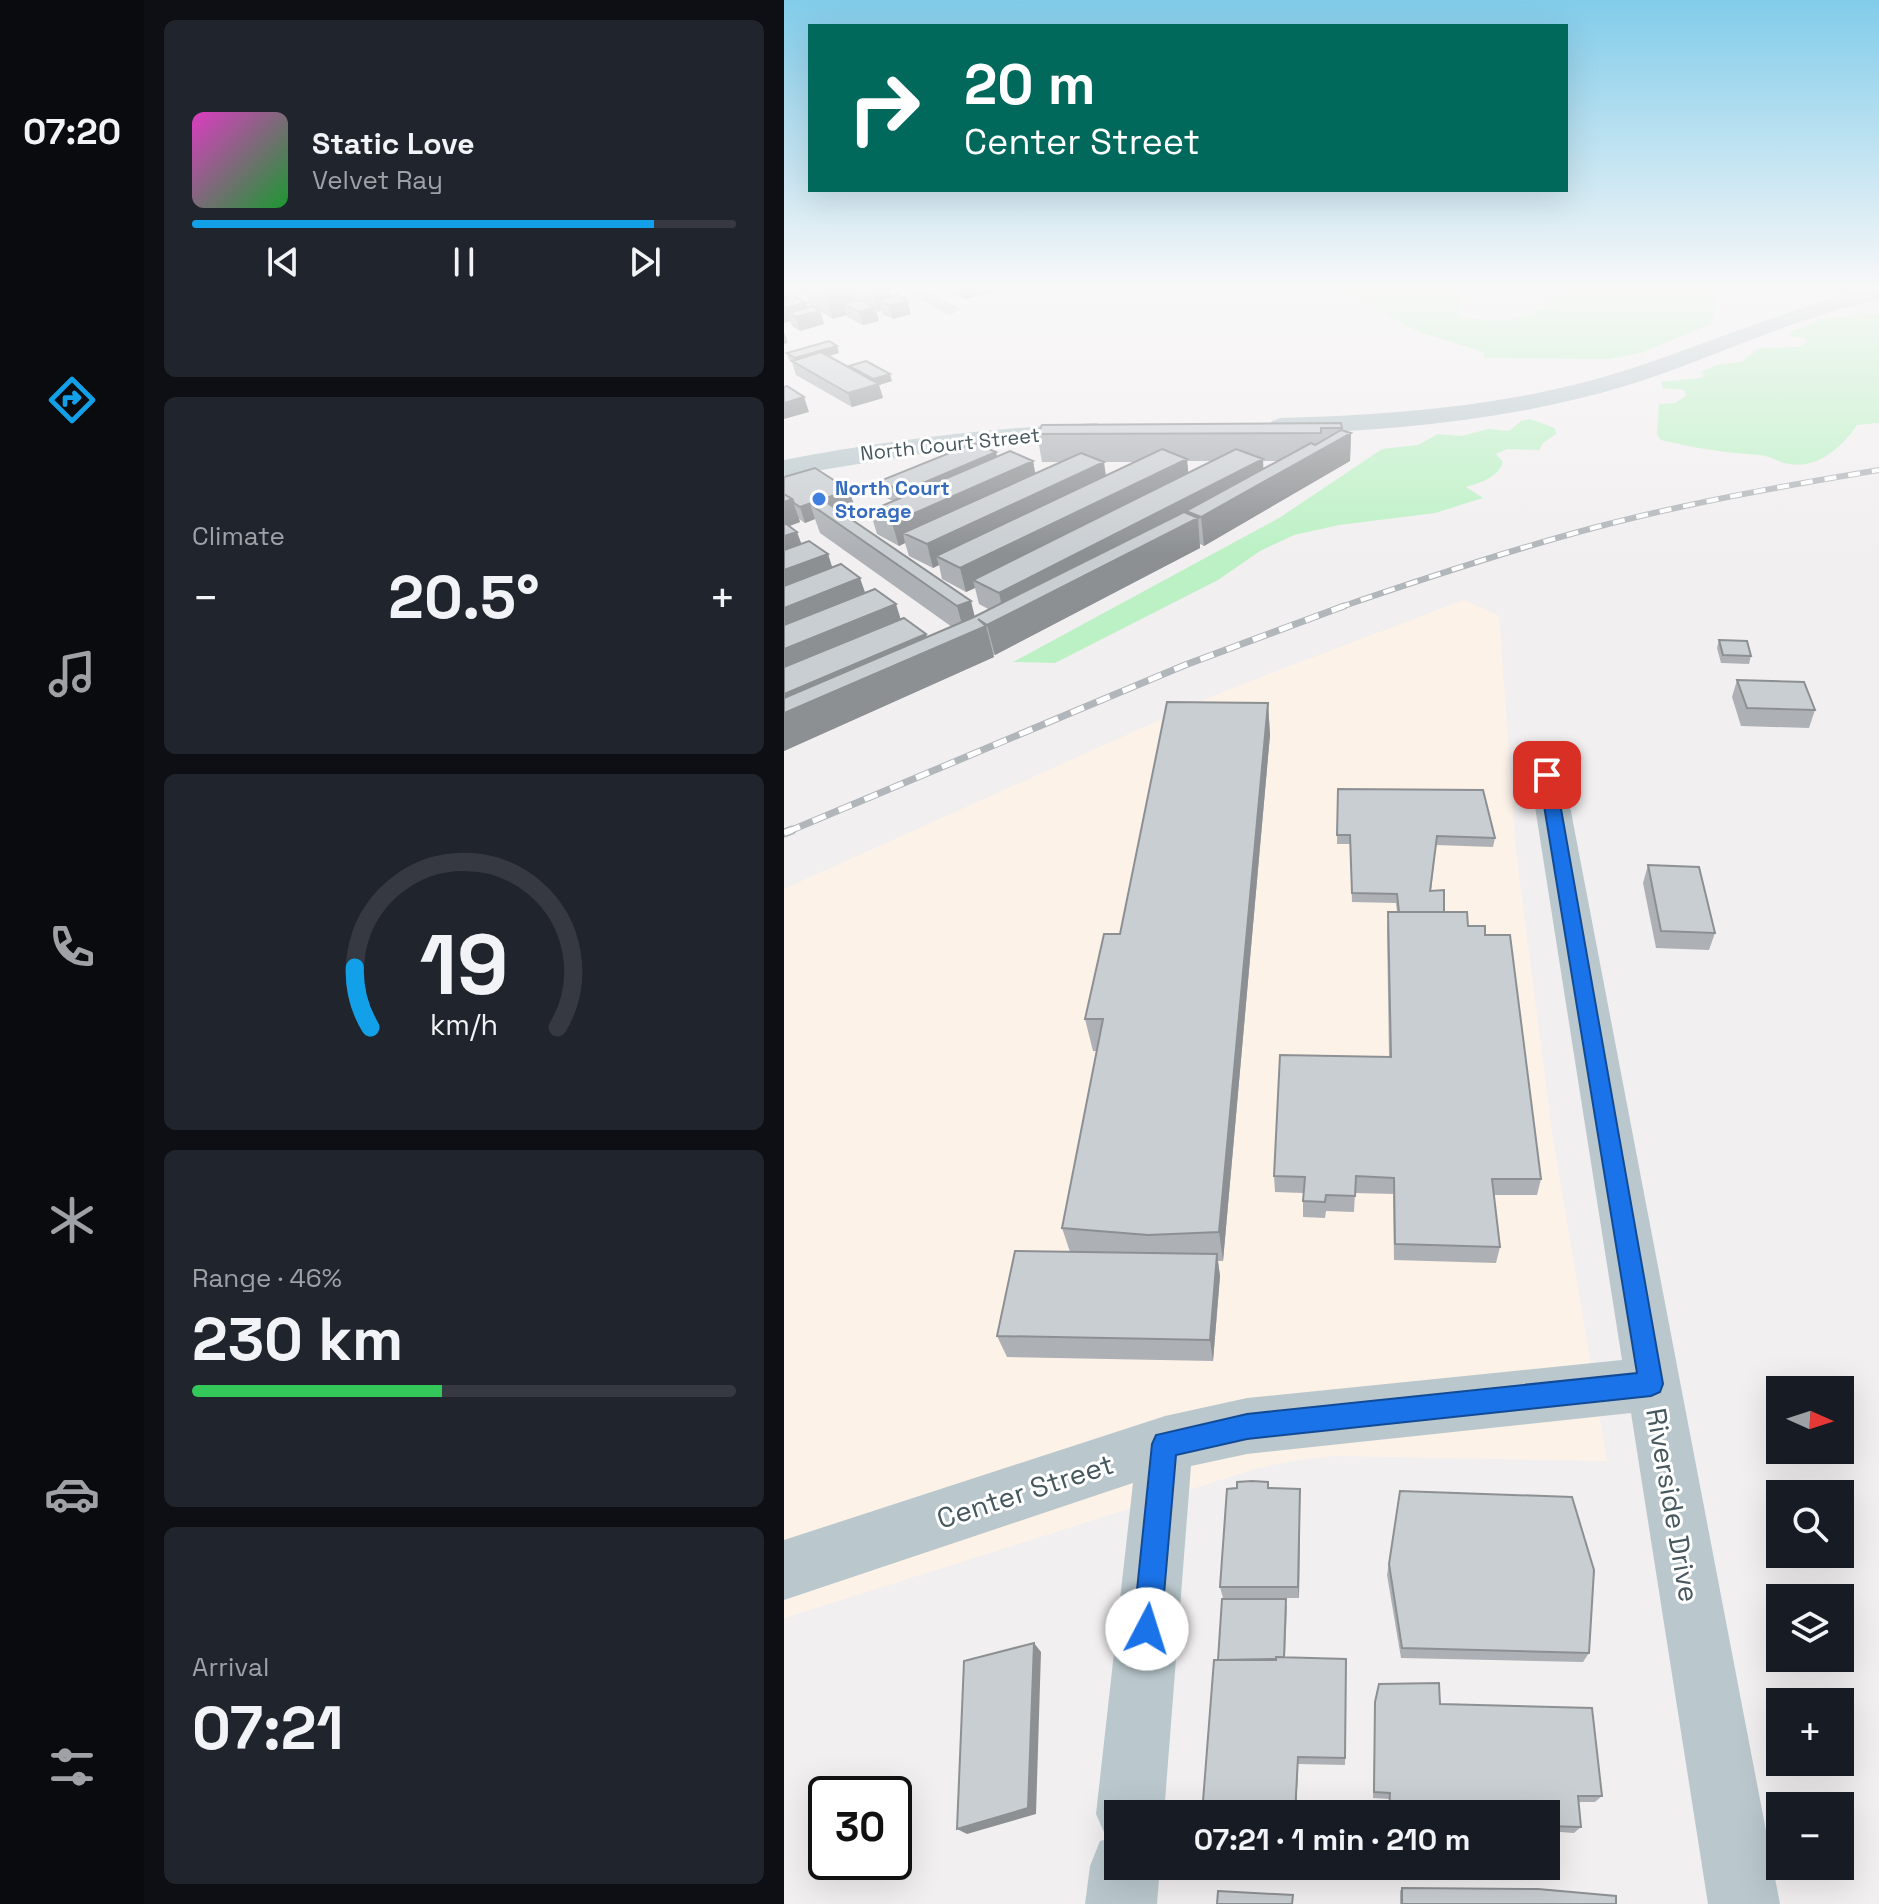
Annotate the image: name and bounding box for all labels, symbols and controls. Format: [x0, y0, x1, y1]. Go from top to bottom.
text: 20 m [964, 49, 1096, 120]
icon: right [832, 56, 936, 160]
text: 07:20 [23, 109, 121, 155]
text: Center Street [964, 119, 1200, 165]
text: Static Love [312, 124, 475, 163]
text: Velvet Ray [312, 163, 443, 197]
icon: previous [261, 240, 305, 284]
icon: pause [442, 240, 486, 284]
icon: next [623, 240, 667, 284]
icon: directions [44, 372, 100, 428]
street label: North Court Street [859, 422, 1041, 466]
place label: North Court Storage [835, 475, 950, 524]
marker: North Court Storage [810, 490, 828, 508]
text: Climate [192, 519, 285, 553]
text: 20.5° [388, 559, 540, 636]
text: − [192, 570, 219, 626]
text: + [709, 570, 736, 626]
icon: music [44, 646, 100, 702]
pin [1513, 741, 1581, 809]
icon: arrive [1525, 753, 1569, 797]
text: 19 [419, 912, 509, 1018]
icon: phone [44, 919, 100, 975]
text: km/h [430, 1007, 498, 1043]
icon: climate [44, 1192, 100, 1248]
text: Range · 46% [192, 1261, 342, 1295]
text: 230 km [192, 1301, 403, 1378]
north arrow [1766, 1376, 1854, 1464]
map controls [1766, 1376, 1854, 1880]
street label: Riverside Drive [1638, 1405, 1708, 1605]
street label: Center Street [932, 1446, 1118, 1536]
icon: car [44, 1466, 100, 1522]
button: search [1766, 1480, 1854, 1568]
button: layers [1766, 1584, 1854, 1672]
position arrow [1105, 1587, 1189, 1671]
text: Arrival [192, 1650, 269, 1684]
button: + [1766, 1688, 1854, 1776]
text: 07:21 [192, 1690, 344, 1767]
icon: filters [44, 1739, 100, 1795]
speed limit sign: 30 [808, 1776, 912, 1880]
button: − [1766, 1792, 1854, 1880]
text: 07:21 · 1 min · 210 m [1194, 1820, 1470, 1859]

